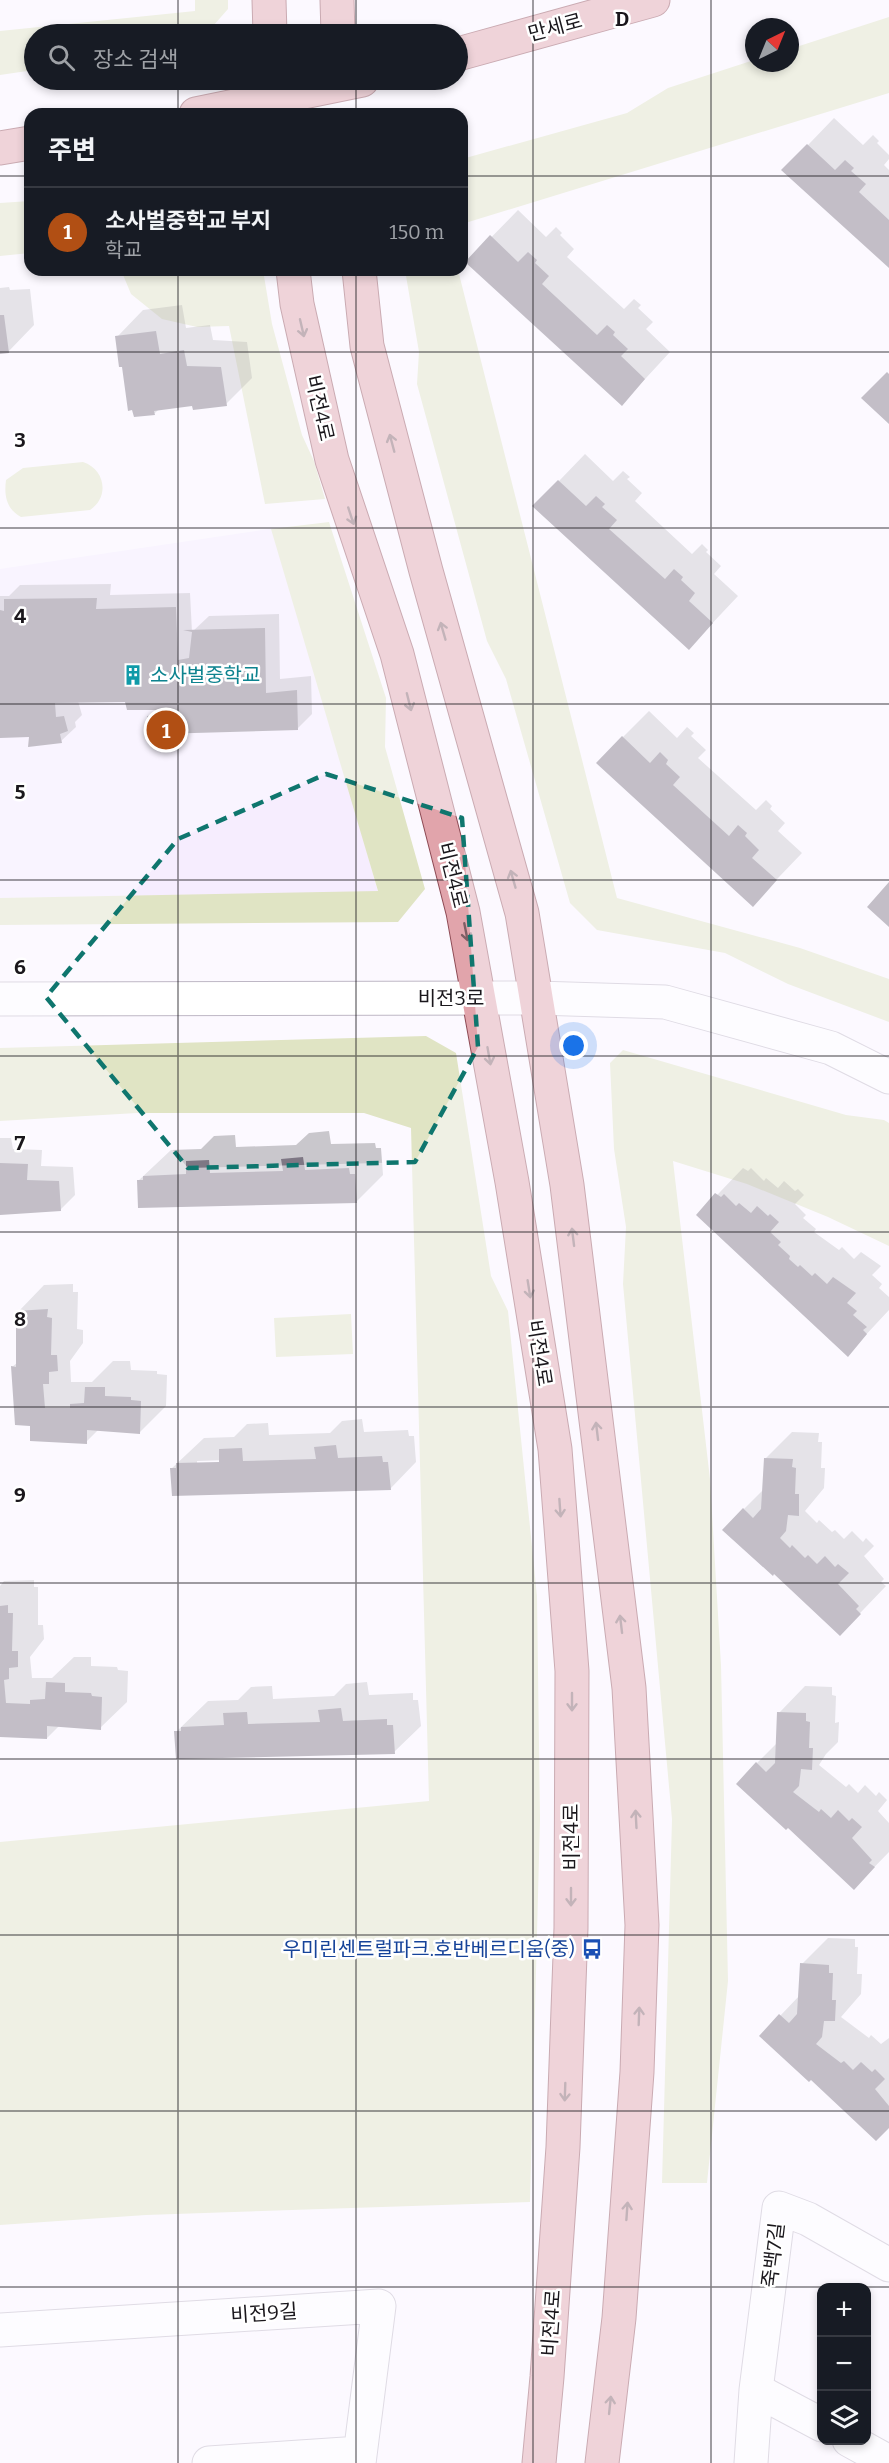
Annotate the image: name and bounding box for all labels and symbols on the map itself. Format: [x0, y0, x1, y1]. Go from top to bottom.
text: D [615, 7, 629, 31]
street label: 만세로 [525, 8, 585, 46]
north arrow [745, 18, 799, 72]
one-way arrow [297, 318, 309, 337]
street label: 비전4로 [301, 373, 339, 443]
text: 3 [14, 428, 26, 452]
one-way arrow [386, 433, 398, 452]
one-way arrow [346, 506, 357, 525]
text: 4 [14, 604, 26, 628]
one-way arrow [437, 622, 448, 641]
building icon: 소사벌중학교 [121, 663, 145, 687]
place label: 소사벌중학교 [150, 663, 260, 687]
one-way arrow [404, 692, 416, 711]
pin: 1 [146, 708, 186, 752]
text: 5 [15, 780, 26, 804]
street label: 비전4로 [433, 840, 473, 910]
one-way arrow [507, 870, 518, 889]
one-way arrow [461, 922, 472, 942]
text: 6 [14, 955, 26, 979]
street label: 비전3로 [418, 986, 484, 1010]
your location [559, 1031, 588, 1060]
one-way arrow [484, 1045, 495, 1065]
text: 7 [15, 1131, 26, 1155]
one-way arrow [568, 1228, 579, 1248]
one-way arrow [524, 1279, 535, 1299]
text: 8 [14, 1307, 26, 1331]
street label: 비전4로 [523, 1318, 557, 1388]
one-way arrow [591, 1421, 602, 1441]
text: 9 [14, 1483, 26, 1507]
one-way arrow [555, 1497, 566, 1517]
one-way arrow [615, 1615, 626, 1635]
one-way arrow [566, 1692, 578, 1712]
street label: 비전4로 [559, 1804, 583, 1870]
one-way arrow [631, 1809, 642, 1829]
one-way arrow [565, 1887, 577, 1907]
place label: 우미린센트럴파크.호반베르디움(중) [282, 1937, 575, 1961]
bus stop icon: 우미린센트럴파크.호반베르디움(중) [580, 1937, 604, 1961]
one-way arrow [633, 2007, 645, 2027]
one-way arrow [559, 2082, 571, 2102]
one-way arrow [622, 2201, 633, 2221]
street label: 죽백7길 [757, 2221, 789, 2289]
street label: 비전4로 [537, 2289, 565, 2357]
street label: 비전9길 [230, 2299, 298, 2327]
one-way arrow [605, 2396, 616, 2416]

